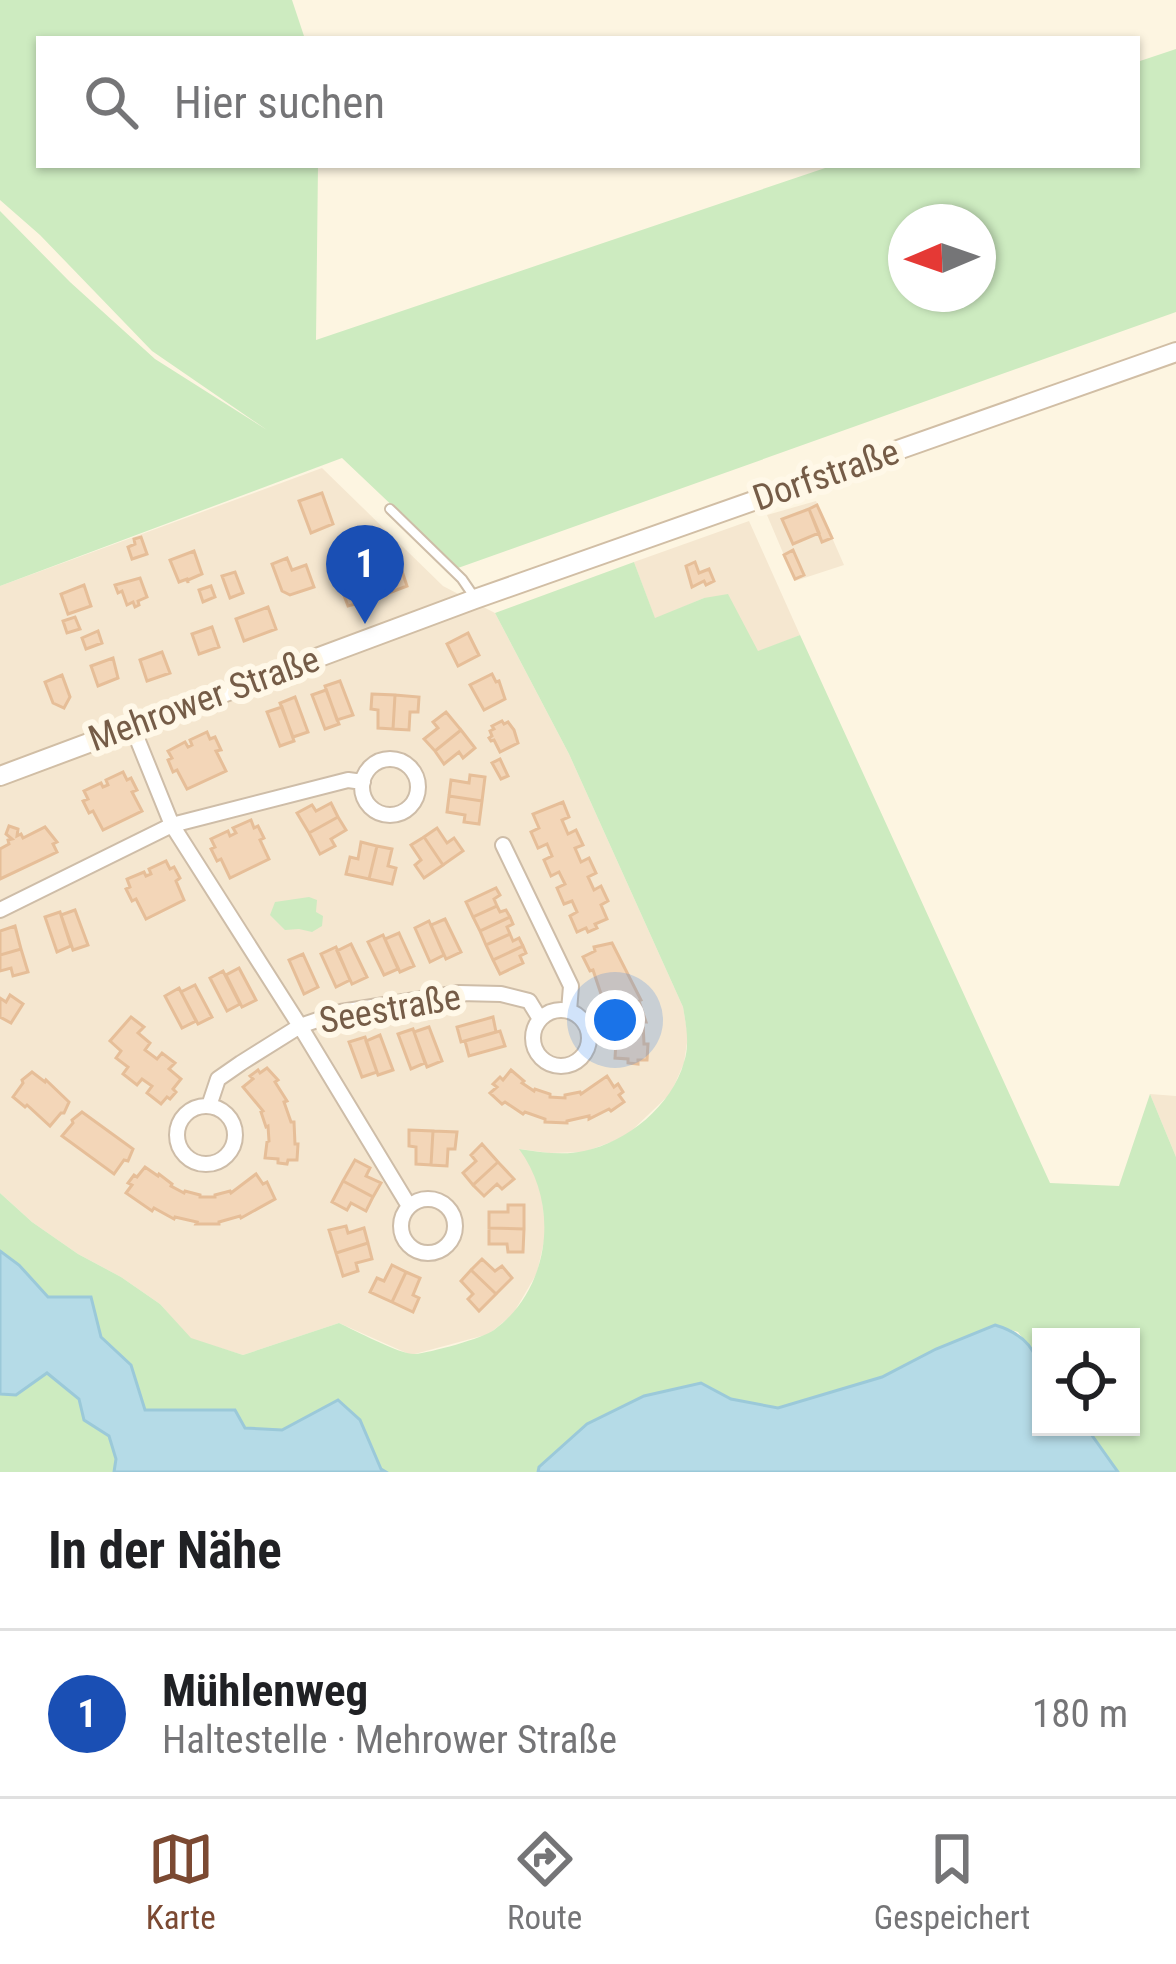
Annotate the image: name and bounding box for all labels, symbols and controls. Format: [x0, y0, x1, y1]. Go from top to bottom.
search box [36, 36, 1140, 168]
icon: search [78, 69, 144, 135]
text: Hier suchen [174, 76, 385, 129]
north arrow [888, 204, 996, 312]
street label: Dorfstraße [748, 430, 904, 520]
pin: 1 [326, 525, 404, 624]
street label: Mehrower Straße [83, 638, 325, 760]
street label: Seestraße [316, 976, 464, 1042]
your location [585, 990, 645, 1050]
map controls [1032, 1328, 1140, 1436]
button: locate [1032, 1328, 1140, 1436]
text: In der Nähe [48, 1521, 282, 1580]
text: Mühlenweg [162, 1664, 368, 1717]
text: 1 [77, 1691, 97, 1737]
text: 180 m [1032, 1691, 1128, 1737]
text: Haltestelle · Mehrower Straße [162, 1717, 617, 1763]
tab: Karte [146, 1826, 216, 1937]
tab: Route [507, 1826, 582, 1937]
tab: Gespeichert [874, 1826, 1030, 1937]

